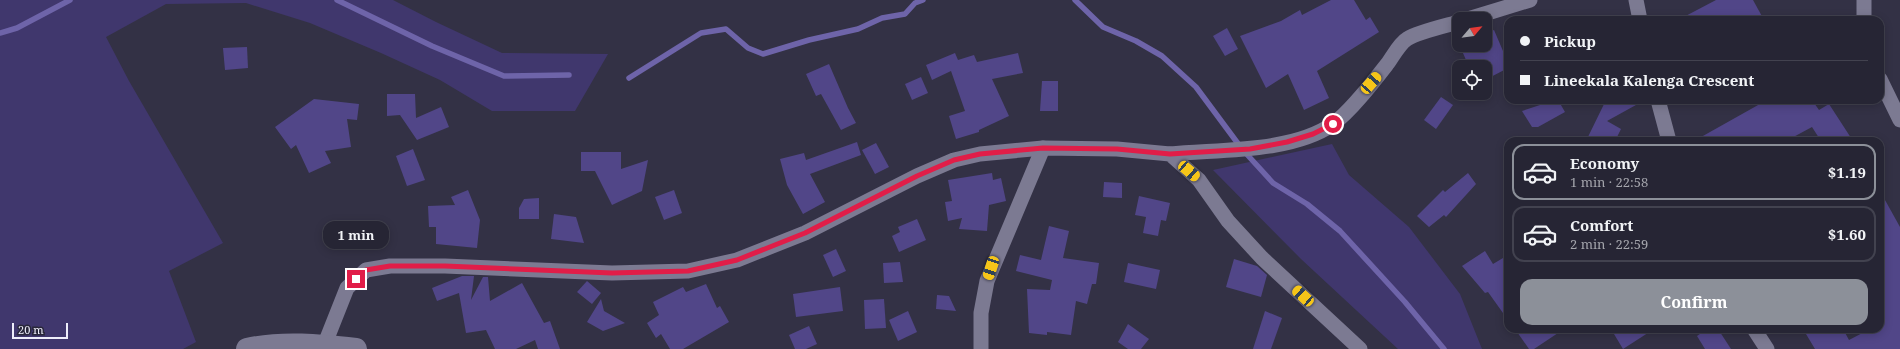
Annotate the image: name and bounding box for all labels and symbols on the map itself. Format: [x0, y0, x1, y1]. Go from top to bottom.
north arrow [1452, 12, 1492, 52]
car [1359, 70, 1383, 96]
route start [1324, 115, 1342, 133]
car [1176, 159, 1202, 183]
callout: 1 min [323, 221, 389, 249]
car [982, 255, 1000, 281]
route end [347, 270, 365, 288]
car [1290, 284, 1316, 308]
scale bar [12, 321, 68, 340]

